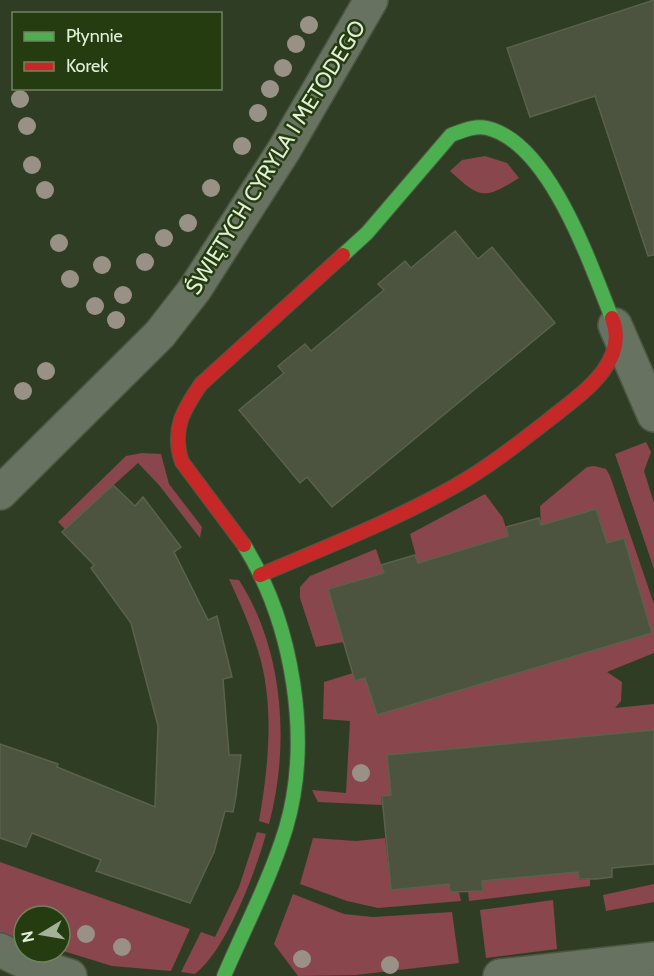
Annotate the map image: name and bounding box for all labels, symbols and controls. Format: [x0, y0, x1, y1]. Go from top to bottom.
legend [12, 12, 222, 90]
street label: ŚWIĘTYCH CYRYLA I METODEGO [180, 15, 371, 299]
text: Płynnie [66, 25, 123, 47]
text: Korek [66, 55, 109, 77]
north arrow [12, 904, 72, 964]
text: N [17, 929, 38, 944]

